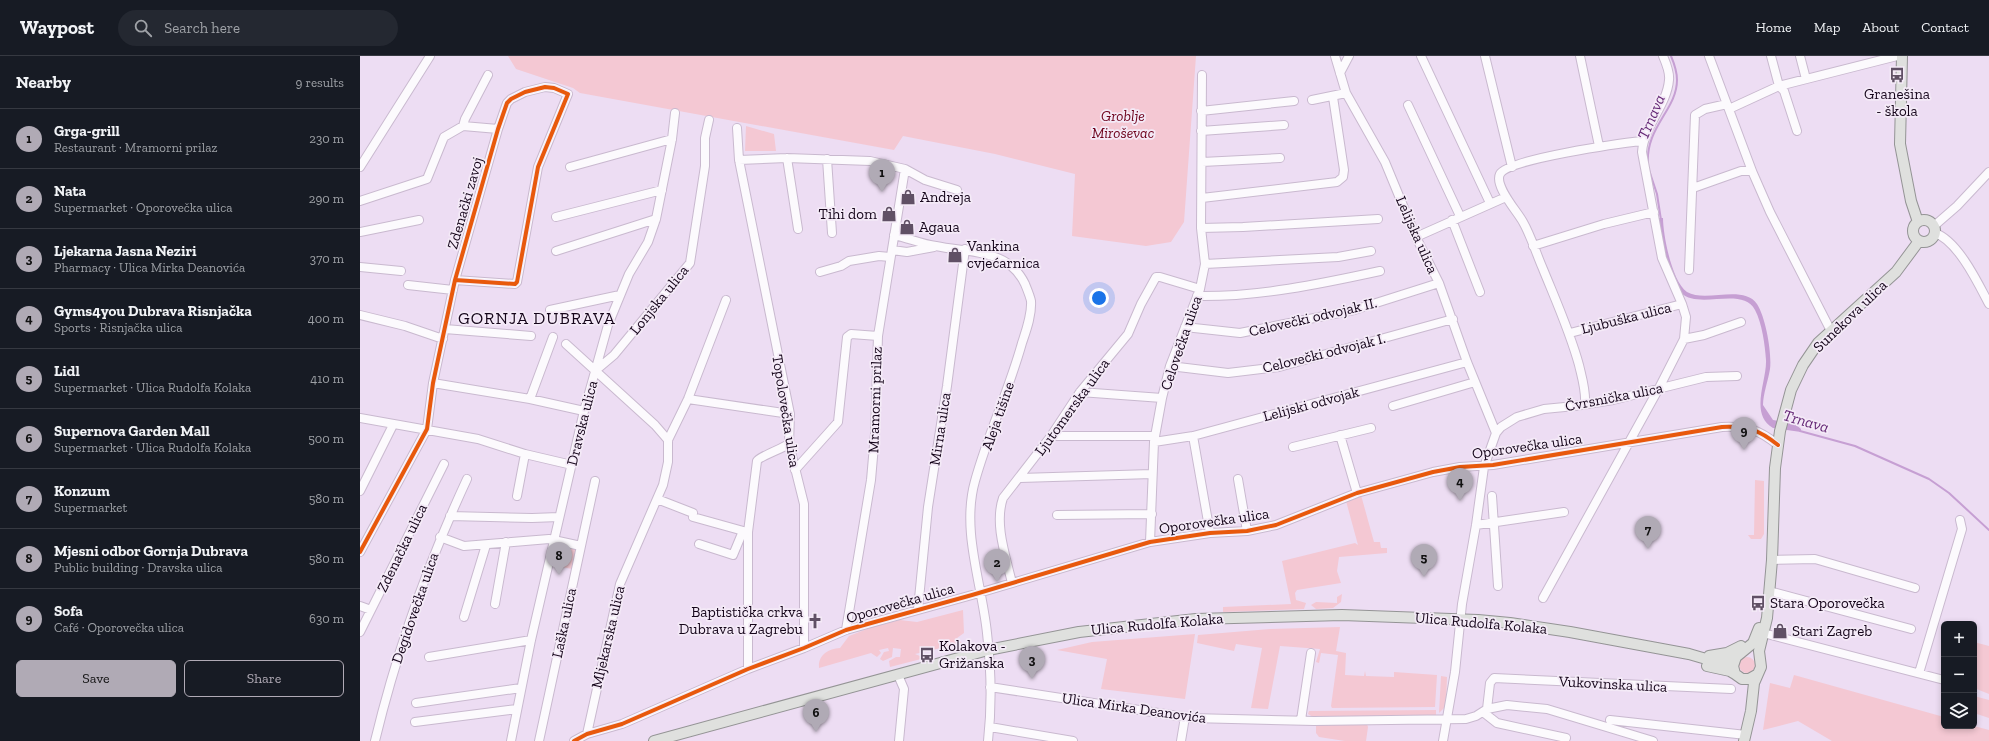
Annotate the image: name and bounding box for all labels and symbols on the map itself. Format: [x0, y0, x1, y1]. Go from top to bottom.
bus stop icon: Granešina - škola [1888, 66, 1906, 84]
place label: Granešina - škola [1864, 85, 1930, 120]
water label: Trnava [1633, 92, 1669, 142]
park label: Groblje Miroševac [1092, 107, 1154, 142]
street label: Zdenački zavoj [443, 155, 487, 251]
pin: 1 [869, 159, 895, 192]
shop icon: Andreja [899, 188, 917, 206]
place label: Andreja [920, 188, 971, 206]
street label: Lelijska ulica [1392, 193, 1442, 277]
place label: Tihi dom [819, 205, 877, 223]
shop icon: Tihi dom [880, 205, 898, 223]
shop icon: Agaua [898, 218, 916, 236]
place label: Agaua [919, 218, 960, 236]
place label: Vankina cvjećarnica [966, 237, 1040, 272]
shop icon: Vankina cvjećarnica [946, 246, 964, 264]
street label: Lonjska ulica [626, 262, 692, 338]
street label: Sunekova ulica [1809, 276, 1891, 356]
your location [1089, 288, 1109, 308]
street label: Celovečka ulica [1156, 293, 1206, 393]
street label: Celovečki odvojak II. [1247, 294, 1379, 340]
street label: Ljubuška ulica [1579, 298, 1673, 338]
district label: GORNJA DUBRAVA [458, 308, 616, 328]
street label: Celovečki odvojak I. [1261, 329, 1387, 377]
street label: Mramorni prilaz [864, 346, 886, 454]
street label: Topolovečka ulica [768, 353, 804, 469]
street label: Ljutomerska ulica [1031, 355, 1113, 459]
street label: Dravska ulica [563, 379, 601, 467]
street label: Aleja tišine [978, 379, 1018, 453]
street label: Čvrsnička ulica [1564, 379, 1664, 415]
street label: Lelijski odvojak [1261, 382, 1361, 425]
street label: Mirna ulica [925, 391, 955, 467]
water label: Trnava [1781, 405, 1831, 437]
pin: 9 [1731, 417, 1757, 450]
street label: Oporovečka ulica [1471, 429, 1583, 463]
pin: 4 [1447, 468, 1473, 501]
street label: Zdenačka ulica [373, 501, 431, 595]
street label: Oporovečka ulica [1158, 504, 1270, 538]
pin: 7 [1635, 516, 1661, 549]
pin: 8 [546, 542, 572, 575]
pin: 5 [1411, 544, 1437, 577]
pin: 2 [984, 549, 1010, 582]
street label: Degidovečka ulica [388, 550, 442, 666]
street label: Oporovečka ulica [844, 579, 956, 627]
street label: Mljekarska ulica [587, 584, 629, 690]
street label: Laška ulica [548, 586, 580, 660]
bus stop icon: Stara Oporovečka [1749, 594, 1767, 612]
place label: Stara Oporovečka [1770, 594, 1885, 612]
place label: Baptistička crkva Dubrava u Zagrebu [679, 603, 804, 638]
street label: Ulica Rudolfa Kolaka [1414, 608, 1548, 638]
street label: Ulica Rudolfa Kolaka [1090, 609, 1224, 639]
church icon: Baptistička crkva Dubrava u Zagrebu [806, 612, 824, 630]
shop icon: Stari Zagreb [1771, 622, 1789, 640]
place label: Stari Zagreb [1792, 622, 1872, 640]
place label: Kolakova - Grižanska [939, 637, 1006, 672]
bus stop icon: Kolakova - Grižanska [918, 646, 936, 664]
pin: 3 [1019, 646, 1045, 679]
street label: Vukovinska ulica [1557, 672, 1668, 696]
street label: Ulica Mirka Deanovića [1061, 689, 1207, 727]
pin: 6 [803, 699, 829, 732]

